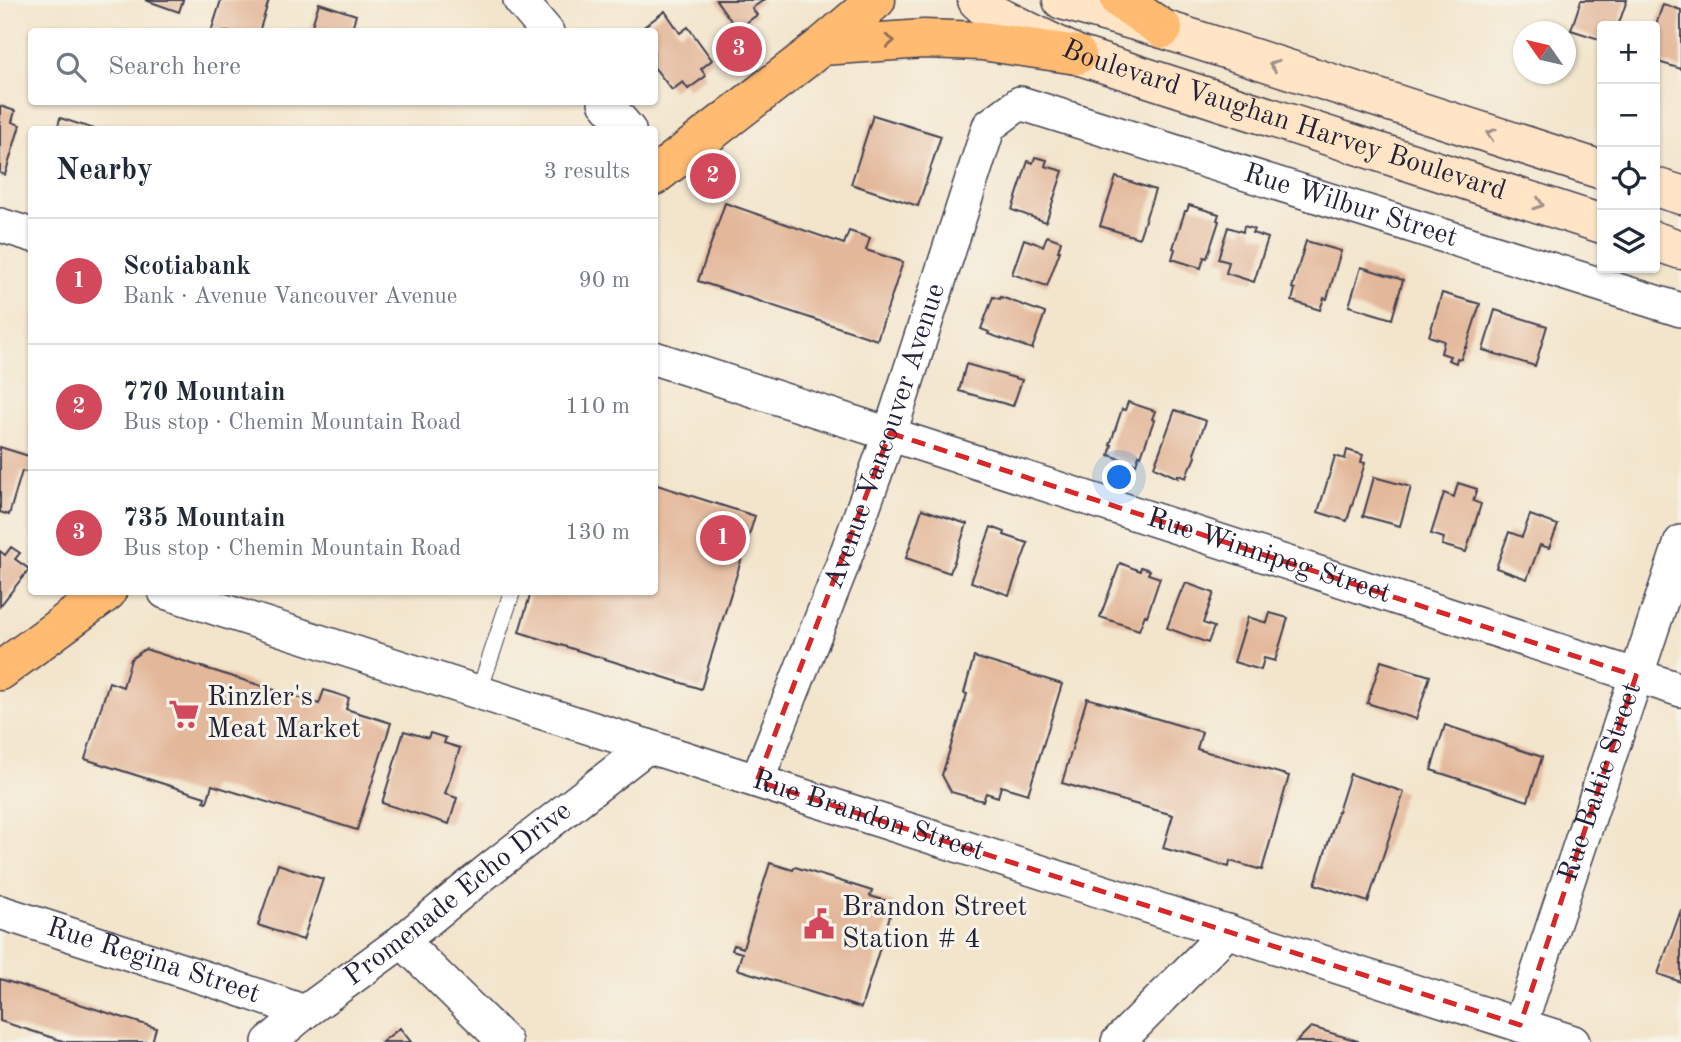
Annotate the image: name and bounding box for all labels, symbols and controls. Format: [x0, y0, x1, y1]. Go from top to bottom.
north arrow [1513, 21, 1576, 84]
map controls [1597, 21, 1660, 273]
button: + [1597, 21, 1660, 84]
pin: 3 [716, 23, 762, 75]
search box [28, 28, 658, 105]
one-way arrow [885, 34, 896, 49]
street label: Boulevard Vaughan Harvey Boulevard [1057, 36, 1509, 206]
icon: search [52, 48, 90, 86]
text: Search here [108, 54, 241, 80]
one-way arrow [1268, 59, 1281, 73]
button: − [1597, 84, 1660, 147]
one-way arrow [1485, 128, 1497, 143]
button: locate [1597, 147, 1660, 210]
pin: 2 [690, 150, 736, 202]
text: Nearby [56, 156, 153, 186]
text: 3 results [544, 160, 630, 183]
street label: Rue Wilbur Street [1240, 160, 1461, 253]
one-way arrow [1532, 195, 1544, 210]
button: layers [1597, 210, 1660, 273]
text: Scotiabank [123, 254, 251, 280]
text: 1 [72, 269, 86, 292]
text: 90 m [579, 269, 630, 292]
street label: Avenue Vancouver Avenue [820, 280, 951, 593]
text: Bank · Avenue Vancouver Avenue [123, 285, 457, 308]
text: 770 Mountain [123, 380, 285, 406]
text: 2 [72, 395, 86, 418]
text: 110 m [565, 395, 630, 418]
text: Bus stop · Chemin Mountain Road [123, 411, 461, 434]
your location [1102, 460, 1136, 494]
street label: Rue Winnipeg Street [1143, 504, 1394, 609]
text: 735 Mountain [123, 506, 285, 532]
pin: 1 [700, 512, 746, 564]
text: 3 [72, 521, 86, 544]
text: 130 m [565, 521, 630, 544]
text: Bus stop · Chemin Mountain Road [123, 537, 461, 560]
street label: Rue Baltic Street [1555, 679, 1647, 885]
place label: Rinzler's Meat Market [207, 684, 361, 744]
supermarket icon: Rinzler's Meat Market [167, 697, 201, 731]
street label: Rue Brandon Street [749, 767, 987, 867]
street label: Promenade Echo Drive [340, 797, 577, 992]
place label: Brandon Street Station # 4 [842, 894, 1027, 954]
public building icon: Brandon Street Station # 4 [802, 907, 836, 941]
street label: Rue Regina Street [43, 914, 264, 1009]

